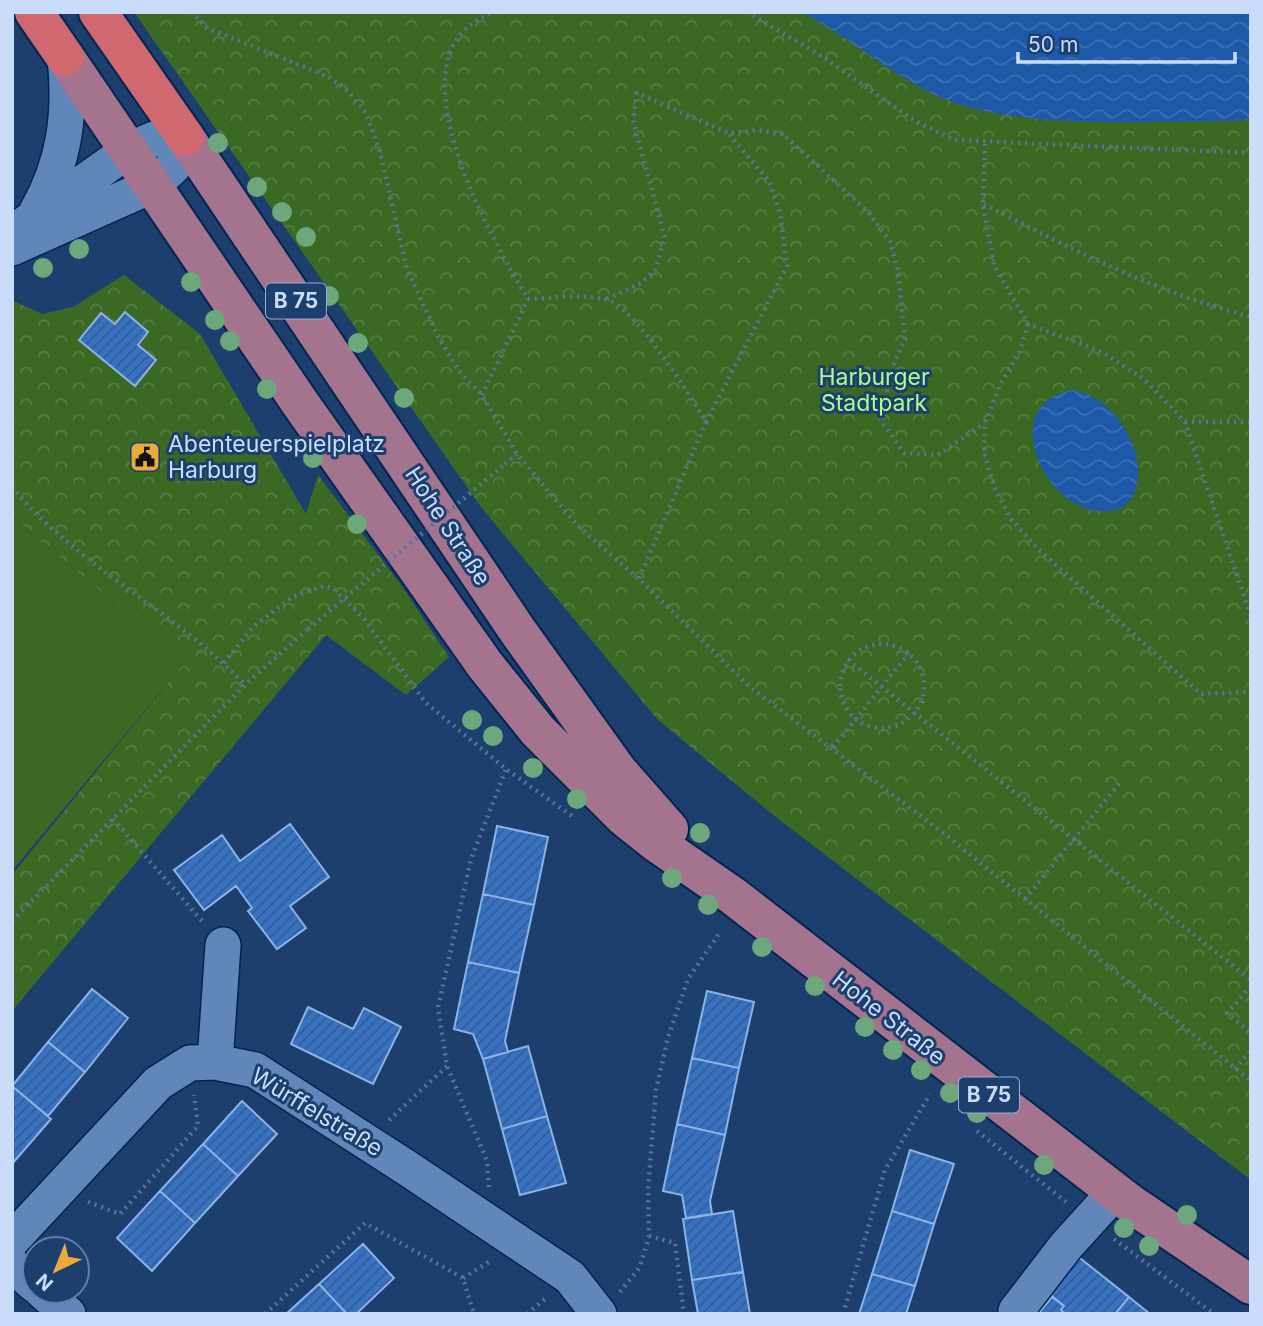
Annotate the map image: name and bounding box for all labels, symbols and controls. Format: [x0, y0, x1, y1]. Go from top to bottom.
scale bar [1018, 21, 1235, 65]
text: 50 m [1028, 32, 1078, 57]
road number: B 75 [266, 284, 326, 318]
park label: Harburger Stadtpark [818, 363, 930, 417]
place label: Abenteuerspielplatz Harburg [168, 430, 385, 484]
public building icon: Abenteuerspielplatz Harburg [128, 440, 162, 474]
street label: Hohe Straße [399, 461, 497, 591]
street label: Hohe Straße [827, 965, 951, 1071]
street label: Würffelstraße [246, 1062, 388, 1162]
road number: B 75 [959, 1078, 1019, 1112]
north arrow [21, 1235, 91, 1305]
text: N [32, 1269, 58, 1295]

